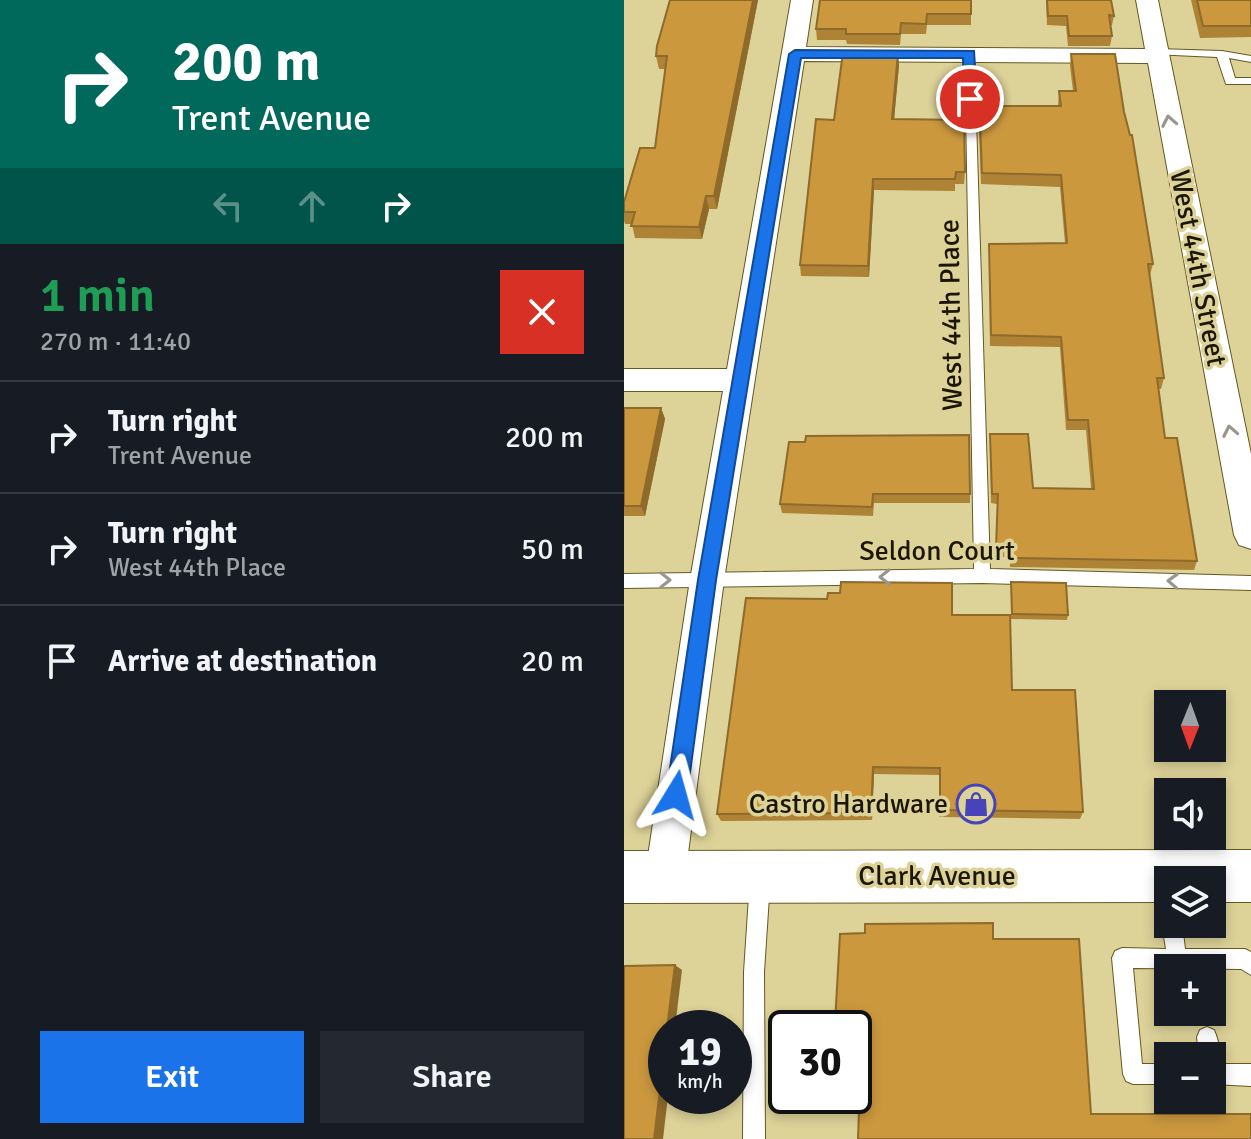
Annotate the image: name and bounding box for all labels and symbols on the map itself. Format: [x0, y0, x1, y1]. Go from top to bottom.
pin [936, 65, 1004, 133]
one-way arrow [1161, 115, 1178, 128]
street label: West 44th Street [1162, 167, 1234, 369]
street label: West 44th Place [932, 219, 970, 411]
one-way arrow [1223, 425, 1240, 438]
street label: Seldon Court [859, 534, 1015, 568]
one-way arrow [878, 568, 891, 586]
one-way arrow [659, 571, 672, 589]
one-way arrow [1166, 572, 1179, 589]
north arrow [1154, 690, 1226, 762]
position arrow [634, 753, 718, 837]
shop icon: Castro Hardware [955, 783, 997, 825]
place label: Castro Hardware [749, 787, 948, 821]
street label: Clark Avenue [858, 859, 1016, 893]
speed limit sign: 30 [768, 1010, 872, 1114]

